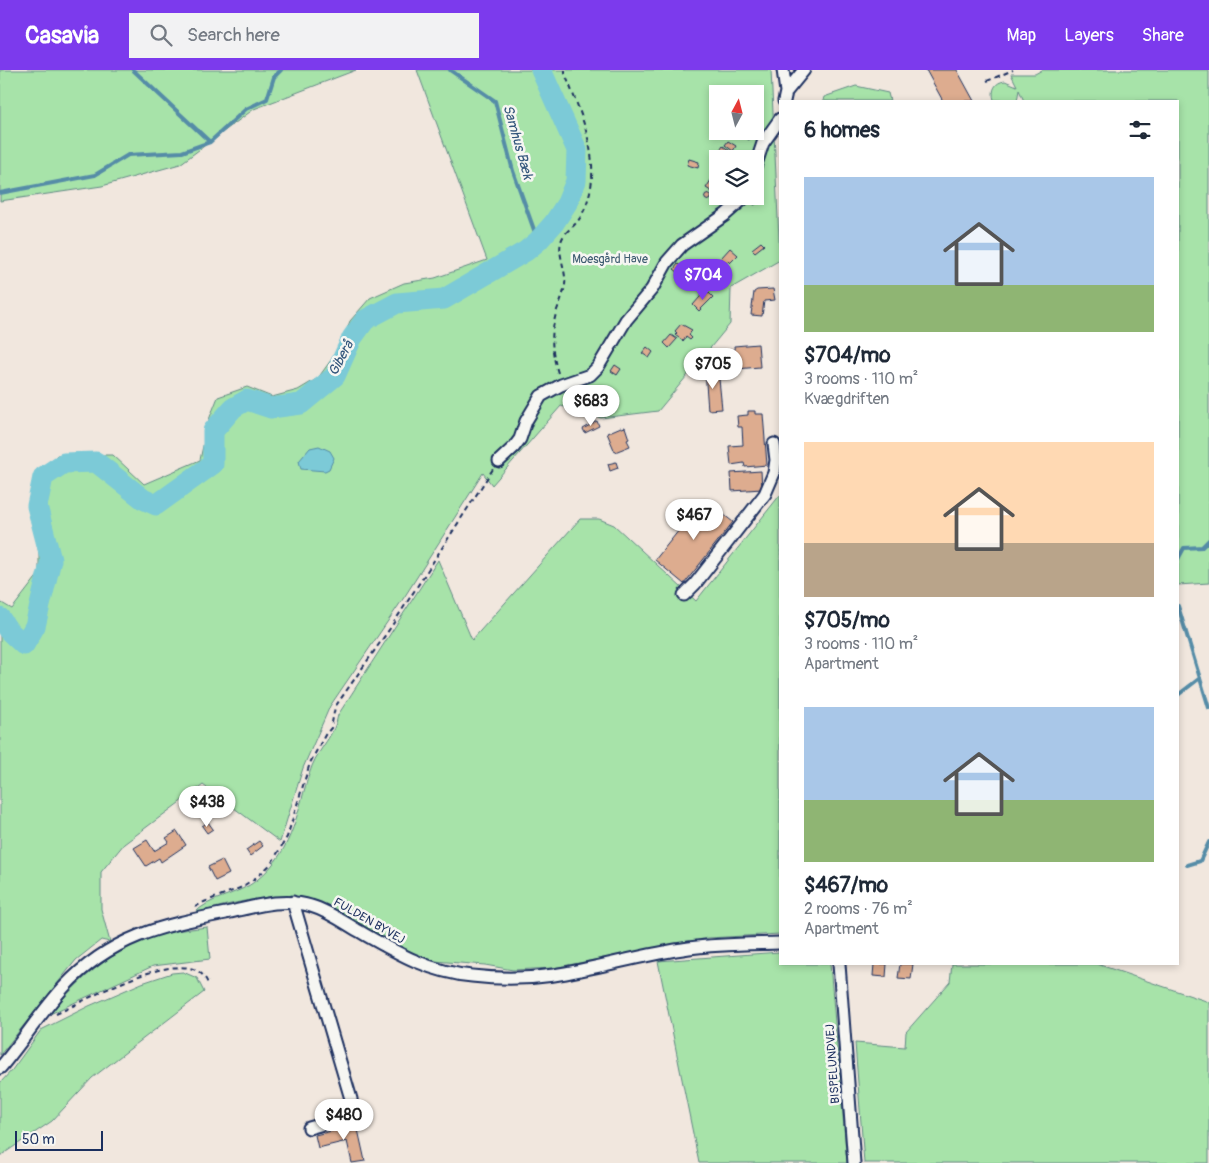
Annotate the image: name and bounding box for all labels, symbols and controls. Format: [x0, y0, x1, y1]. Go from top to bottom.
search box [129, 13, 479, 58]
text: Casavia [25, 21, 99, 50]
icon: search [147, 21, 175, 49]
text: Search here [187, 23, 280, 47]
text: Map [1007, 24, 1036, 47]
text: Layers [1064, 24, 1114, 47]
text: Share [1142, 24, 1184, 47]
north arrow [709, 85, 764, 140]
map controls [709, 85, 764, 205]
water label: Samhus Bæk [499, 103, 537, 182]
icon: filters [1126, 116, 1154, 144]
text: 6 homes [804, 117, 880, 144]
button: layers [709, 150, 764, 205]
icon: home [934, 209, 1024, 299]
park label: Moesgård Have [572, 252, 648, 267]
pin: $704 [673, 258, 733, 301]
text: $704 [684, 265, 722, 285]
water label: Giberå [325, 337, 358, 379]
text: $704/mo [804, 342, 890, 369]
pin: $705 [683, 348, 743, 390]
text: $705 [695, 354, 731, 374]
text: 3 rooms · 110 m² [804, 369, 918, 389]
pin: $683 [561, 384, 621, 427]
text: Kvægdriften [804, 389, 889, 409]
text: $683 [574, 391, 608, 411]
icon: home [934, 474, 1024, 564]
pin: $467 [664, 498, 724, 541]
text: $467 [676, 505, 712, 525]
text: $705/mo [804, 607, 890, 634]
text: 3 rooms · 110 m² [804, 634, 918, 654]
text: Apartment [804, 654, 879, 674]
icon: home [934, 739, 1024, 829]
pin: $438 [177, 786, 237, 828]
text: $438 [190, 792, 224, 812]
text: $467/mo [804, 872, 888, 899]
street label: FULDEN BYVEJ [331, 895, 407, 948]
text: 2 rooms · 76 m² [804, 899, 913, 919]
text: Apartment [804, 919, 879, 939]
street label: BISPELUNDVEJ [823, 1024, 843, 1104]
pin: $480 [314, 1098, 374, 1141]
text: $480 [326, 1105, 362, 1125]
scale bar [15, 1128, 102, 1151]
text: 50 m [22, 1131, 55, 1148]

